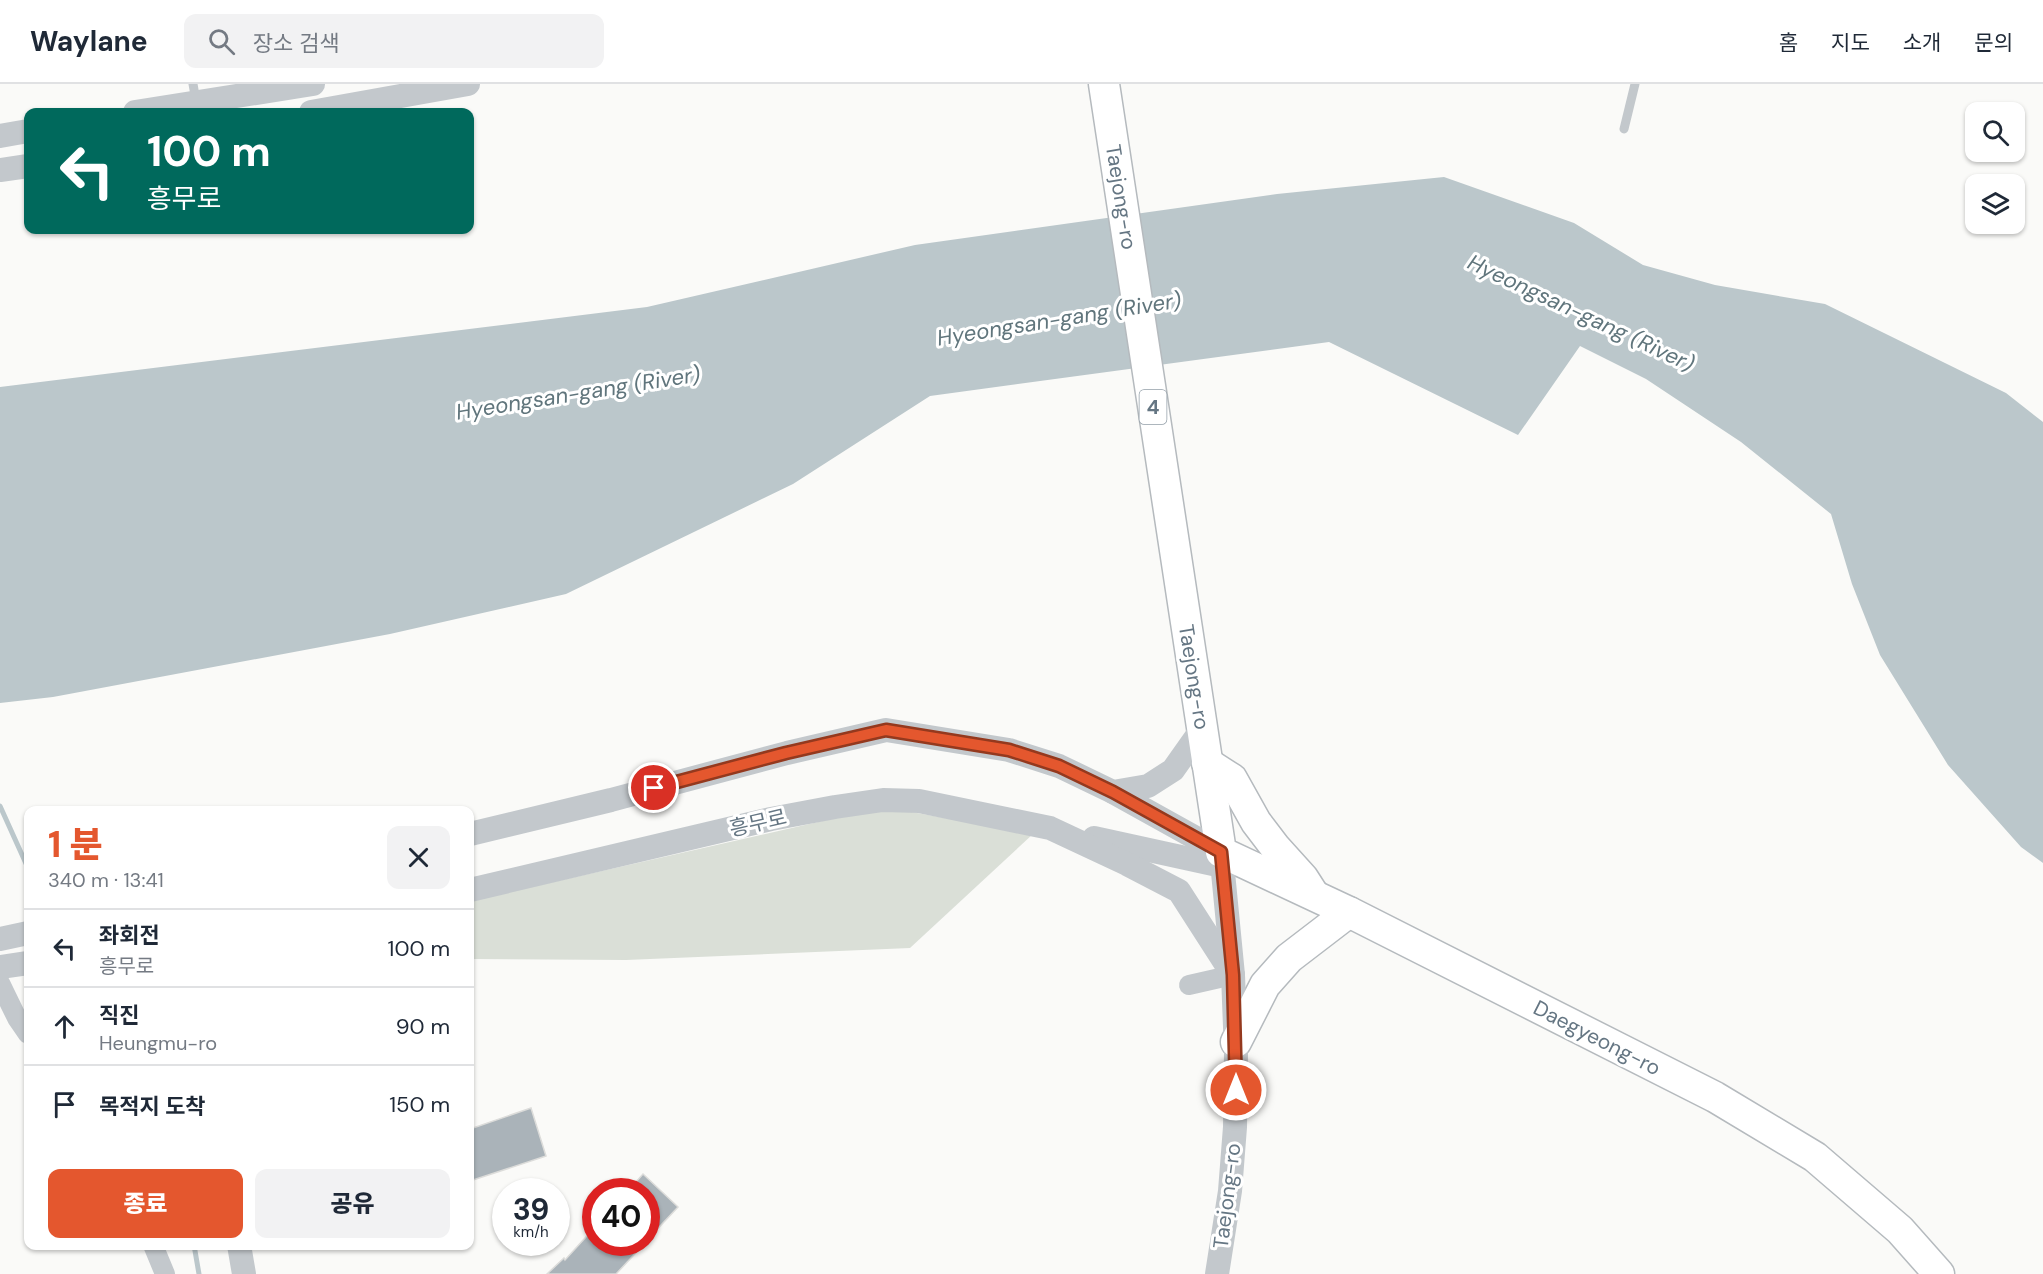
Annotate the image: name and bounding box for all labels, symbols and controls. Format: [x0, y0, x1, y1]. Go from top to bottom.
search box [184, 14, 604, 68]
text: Waylane [30, 23, 148, 60]
icon: search [205, 25, 238, 58]
text: 장소 검색 [253, 29, 340, 58]
text: 홈 [1779, 29, 1798, 57]
text: 지도 [1831, 29, 1870, 57]
text: 소개 [1903, 29, 1941, 57]
text: 문의 [1974, 29, 2013, 57]
map controls [1965, 102, 2025, 234]
button: search [1965, 102, 2025, 162]
text: 100 m [147, 124, 271, 179]
icon: left [48, 132, 126, 210]
street label: Taejong-ro [1099, 142, 1143, 252]
button: layers [1965, 174, 2025, 234]
text: 흥무로 [147, 181, 222, 216]
water label: Hyeongsan-gang (River) [1463, 248, 1699, 378]
water label: Hyeongsan-gang (River) [935, 285, 1183, 353]
water label: Hyeongsan-gang (River) [454, 359, 702, 427]
road number: 4 [1140, 390, 1166, 424]
street label: Taejong-ro [1172, 622, 1216, 732]
pin [628, 762, 679, 813]
icon: arrive [637, 771, 670, 804]
street label: 흥무로 [727, 803, 789, 843]
text: 1 분 [48, 821, 103, 868]
button: close [387, 826, 450, 889]
text: 340 m · 13:41 [48, 867, 164, 893]
text: 좌회전 [99, 921, 160, 950]
icon: left [48, 932, 81, 965]
text: 100 m [388, 934, 450, 963]
text: 흥무로 [99, 953, 154, 979]
street label: Daegyeong-ro [1529, 994, 1665, 1082]
text: 직진 [99, 1001, 139, 1030]
icon: ahead [48, 1010, 81, 1043]
text: 90 m [396, 1012, 450, 1041]
text: Heungmu-ro [99, 1030, 217, 1056]
position arrow [1204, 1058, 1268, 1122]
icon: arrive [48, 1088, 81, 1121]
text: 150 m [389, 1090, 450, 1119]
text: 목적지 도착 [99, 1092, 205, 1121]
street label: Taejong-ro [1207, 1142, 1247, 1250]
button: 종료 [48, 1169, 243, 1238]
button: 공유 [255, 1169, 450, 1238]
speed limit sign: 40 [582, 1178, 660, 1256]
text: 39 [513, 1190, 549, 1229]
text: km/h [513, 1222, 549, 1242]

